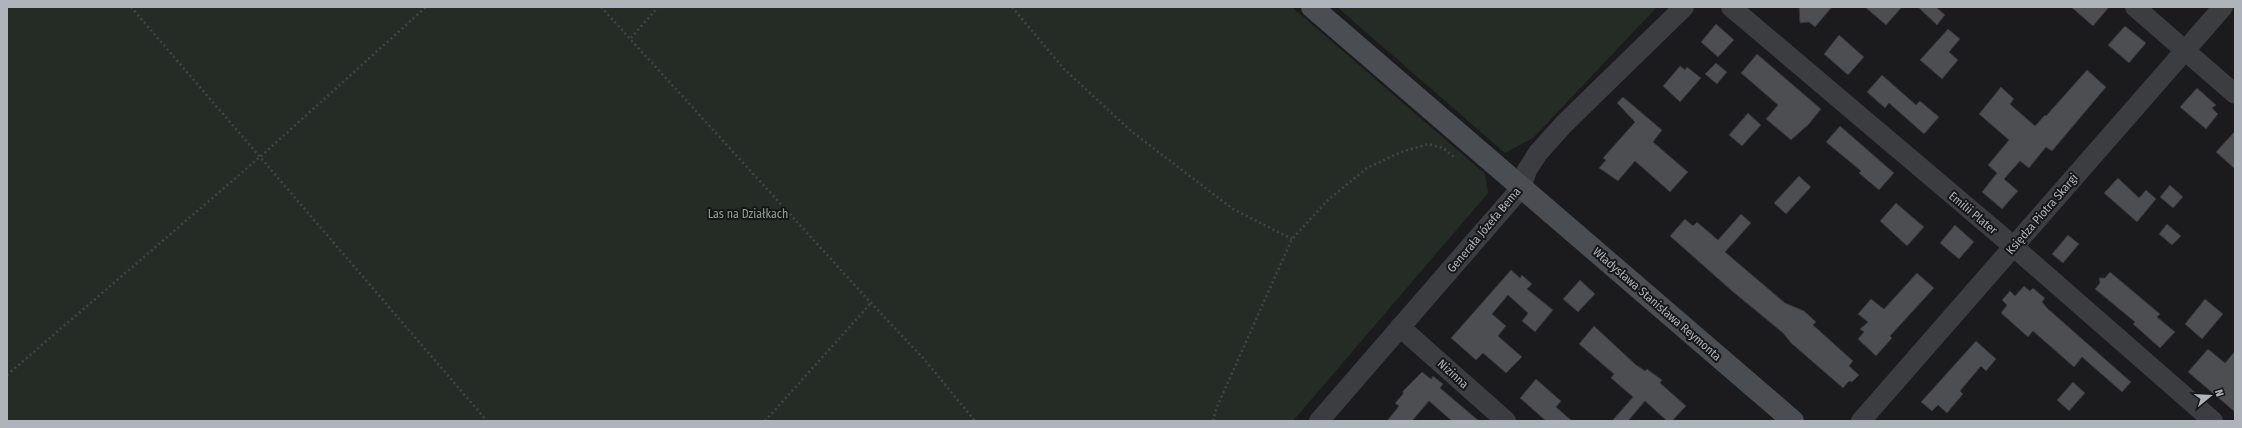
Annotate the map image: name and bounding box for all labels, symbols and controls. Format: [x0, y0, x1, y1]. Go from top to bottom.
street label: Księdza Piotra Skargi [2003, 171, 2081, 257]
street label: Generała Józefa Bema [1444, 185, 1524, 275]
street label: Emilii Plater [1946, 189, 2001, 238]
park label: Las na Działkach [708, 207, 788, 221]
street label: Władysława Stanisława Reymonta [1590, 244, 1724, 364]
street label: Nizinna [1435, 357, 1471, 392]
north arrow [2190, 376, 2230, 416]
text: N [2212, 388, 2226, 398]

